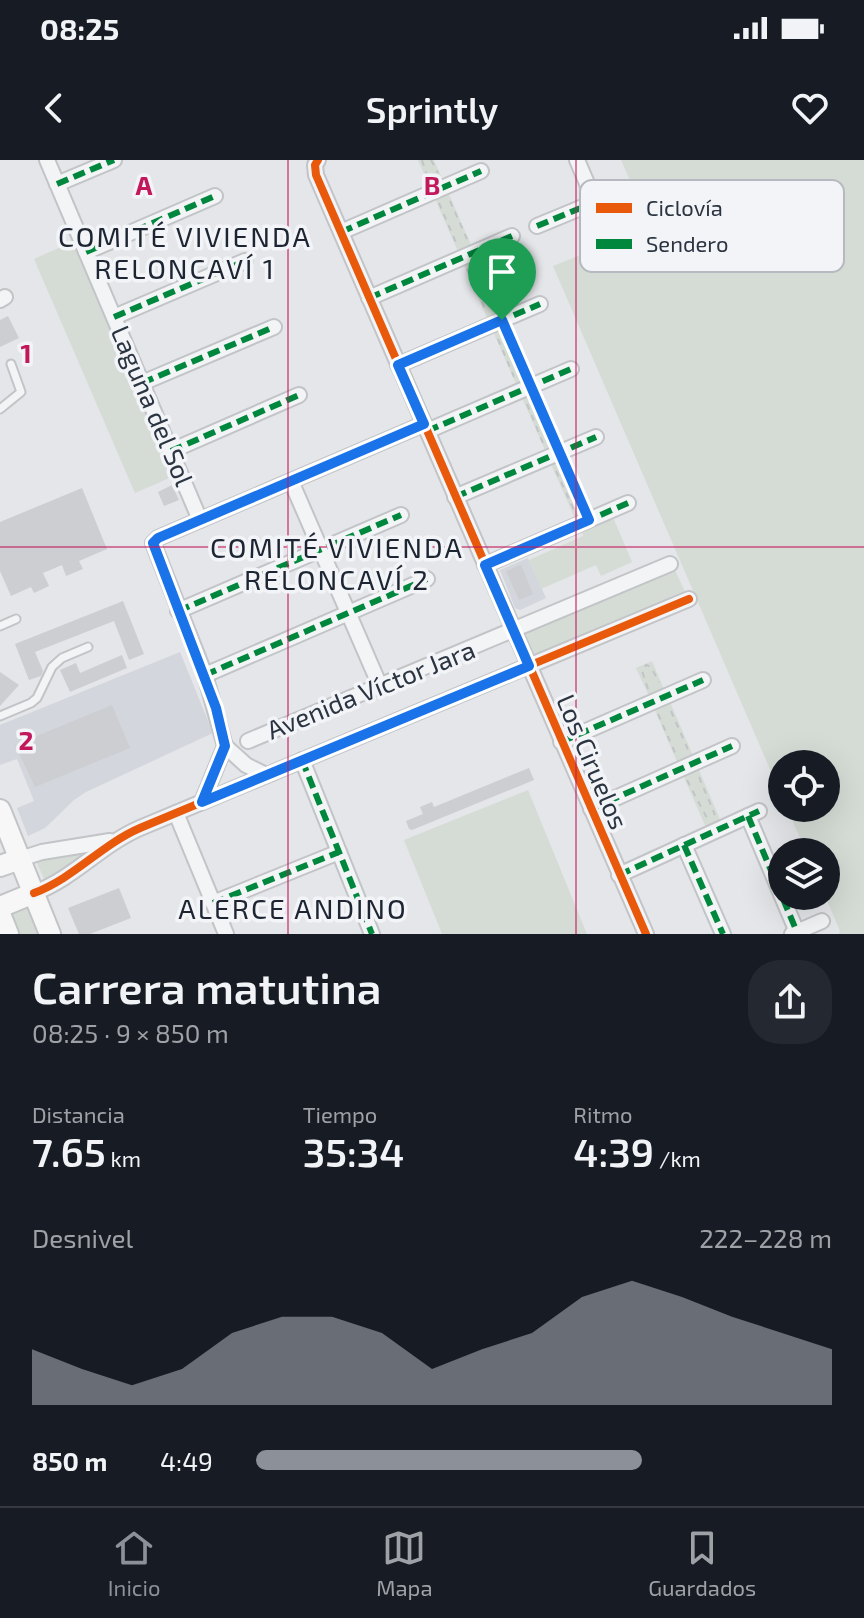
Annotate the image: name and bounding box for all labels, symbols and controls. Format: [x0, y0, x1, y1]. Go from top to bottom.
text: 08:25 [40, 10, 119, 46]
icon: back [32, 86, 76, 130]
icon: heart [788, 86, 832, 130]
text: Sprintly [366, 87, 498, 130]
text: A [136, 169, 153, 200]
text: B [424, 169, 440, 200]
legend [580, 180, 844, 272]
text: Ciclovía [646, 194, 723, 220]
district label: COMITÉ VIVIENDA RELONCAVÍ 1 [58, 219, 312, 285]
text: Sendero [646, 230, 728, 256]
pin [468, 238, 536, 320]
icon: arrive [480, 250, 524, 294]
street label: Laguna del Sol [106, 321, 201, 490]
text: 1 [20, 337, 32, 368]
district label: COMITÉ VIVIENDA RELONCAVÍ 2 [210, 530, 464, 596]
street label: Avenida Víctor Jara [262, 633, 479, 745]
street label: Los Ciruelos [551, 689, 636, 833]
text: 2 [18, 724, 34, 755]
map controls [768, 750, 840, 910]
button: locate [768, 750, 840, 822]
button: layers [768, 838, 840, 910]
district label: ALERCE ANDINO [178, 891, 408, 925]
text: Carrera matutina [32, 960, 382, 1013]
button: share [748, 960, 832, 1044]
text: 08:25 · 9 × 850 m [32, 1017, 229, 1048]
text: Distancia [32, 1101, 125, 1127]
text: Tiempo [303, 1101, 377, 1127]
text: Ritmo [573, 1101, 633, 1127]
text: 7.65 [32, 1127, 106, 1175]
text: 35:34 [303, 1127, 404, 1175]
text: 4:39 [573, 1127, 654, 1175]
text: km [106, 1145, 141, 1171]
text: /km [654, 1145, 701, 1171]
text: Desnivel [32, 1222, 133, 1253]
text: 222–228 m [699, 1222, 832, 1253]
text: 850 m [32, 1445, 107, 1476]
text: 4:49 [160, 1445, 213, 1476]
tab: Inicio [108, 1526, 161, 1600]
tab: Mapa [376, 1526, 432, 1600]
tab: Guardados [648, 1526, 756, 1600]

